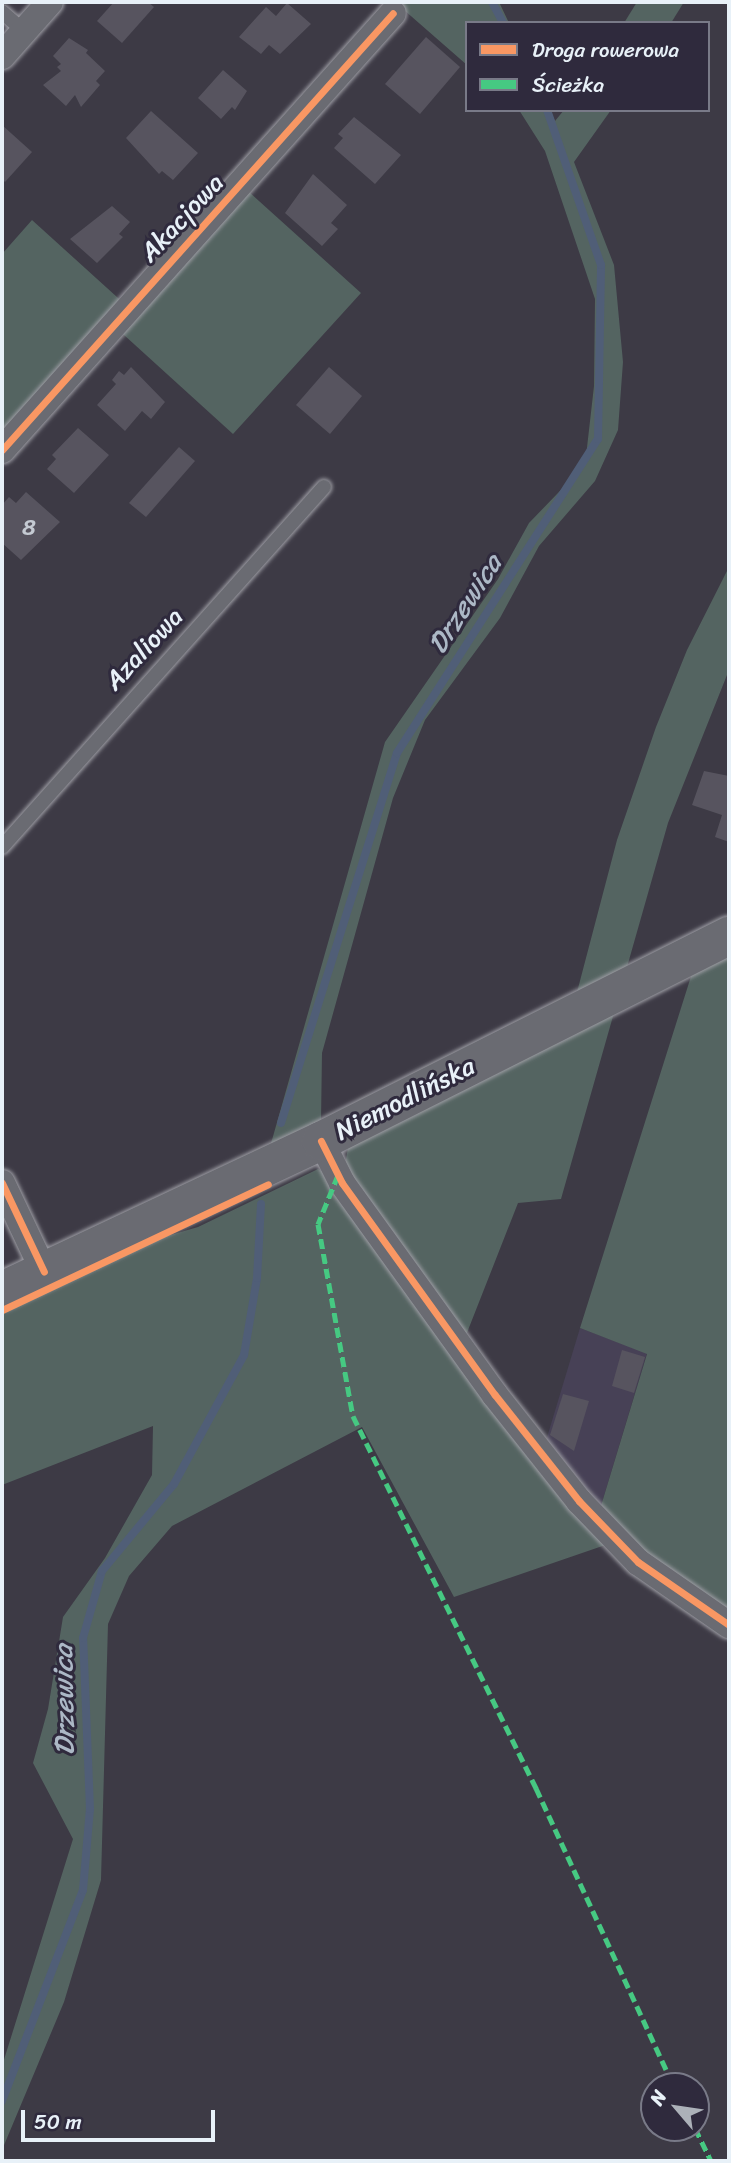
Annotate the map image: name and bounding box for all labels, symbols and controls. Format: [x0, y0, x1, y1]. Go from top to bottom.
legend [465, 21, 710, 112]
text: Droga rowerowa [532, 31, 679, 69]
text: Ścieżka [532, 66, 604, 104]
street label: Akacjowa [134, 168, 230, 268]
house number: 8 [22, 514, 36, 542]
water label: Drzewica [421, 548, 509, 660]
street label: Azaliowa [98, 601, 190, 697]
street label: Niemodlińska [330, 1050, 480, 1148]
water label: Drzewica [46, 1644, 82, 1756]
north arrow [640, 2072, 710, 2142]
text: N [640, 2084, 676, 2111]
scale bar [24, 2096, 219, 2140]
text: 50 m [34, 2103, 82, 2141]

